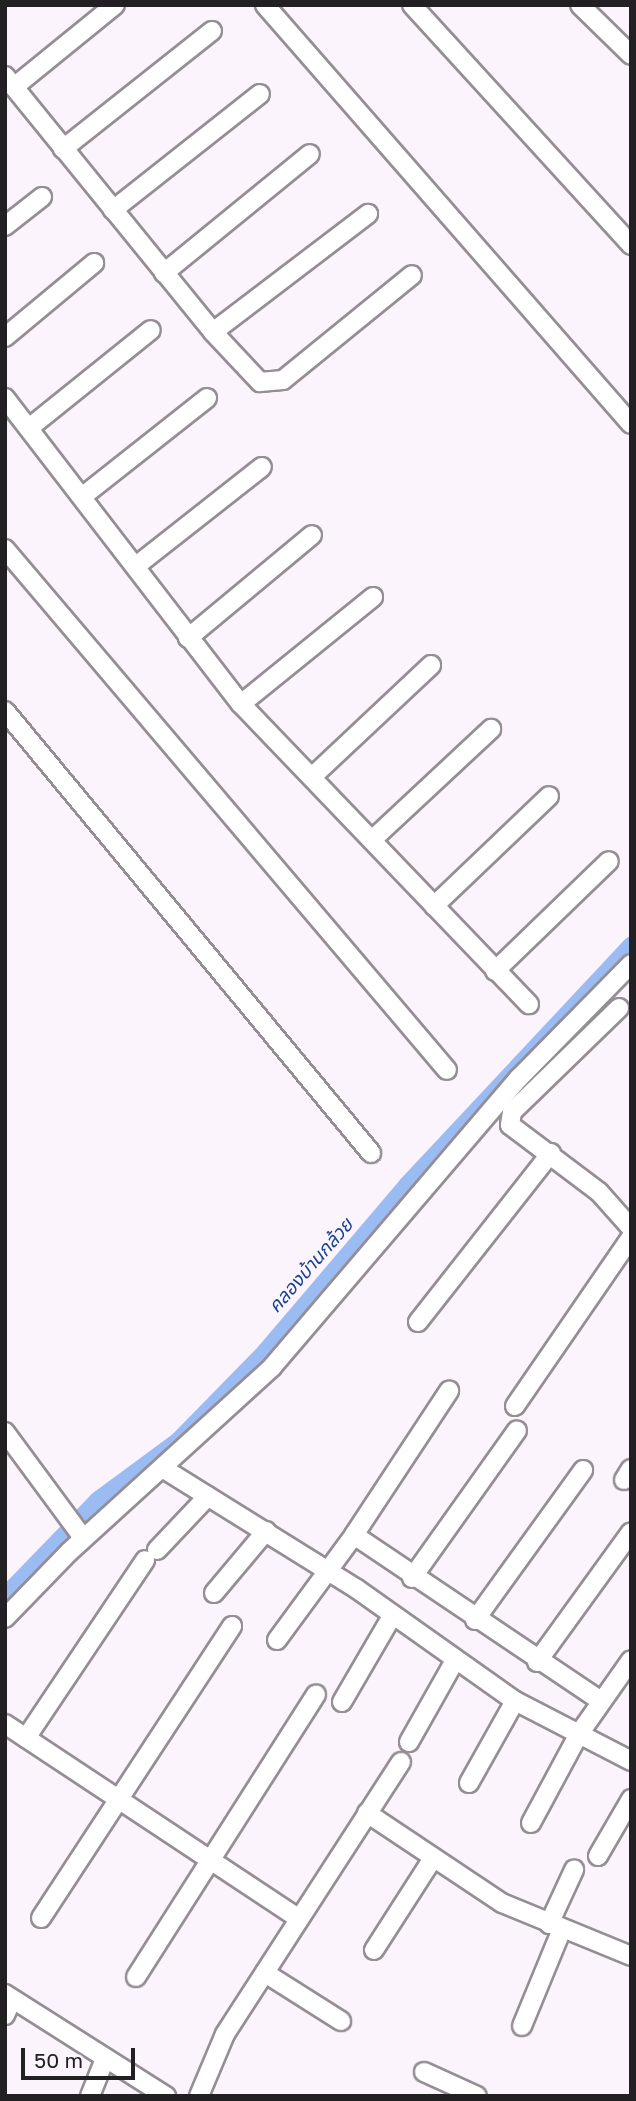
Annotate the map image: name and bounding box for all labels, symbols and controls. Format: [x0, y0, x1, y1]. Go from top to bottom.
water label: คลองบ้านกล้วย [263, 1213, 357, 1317]
scale bar [24, 2035, 138, 2078]
text: 50 m [34, 2047, 83, 2073]

